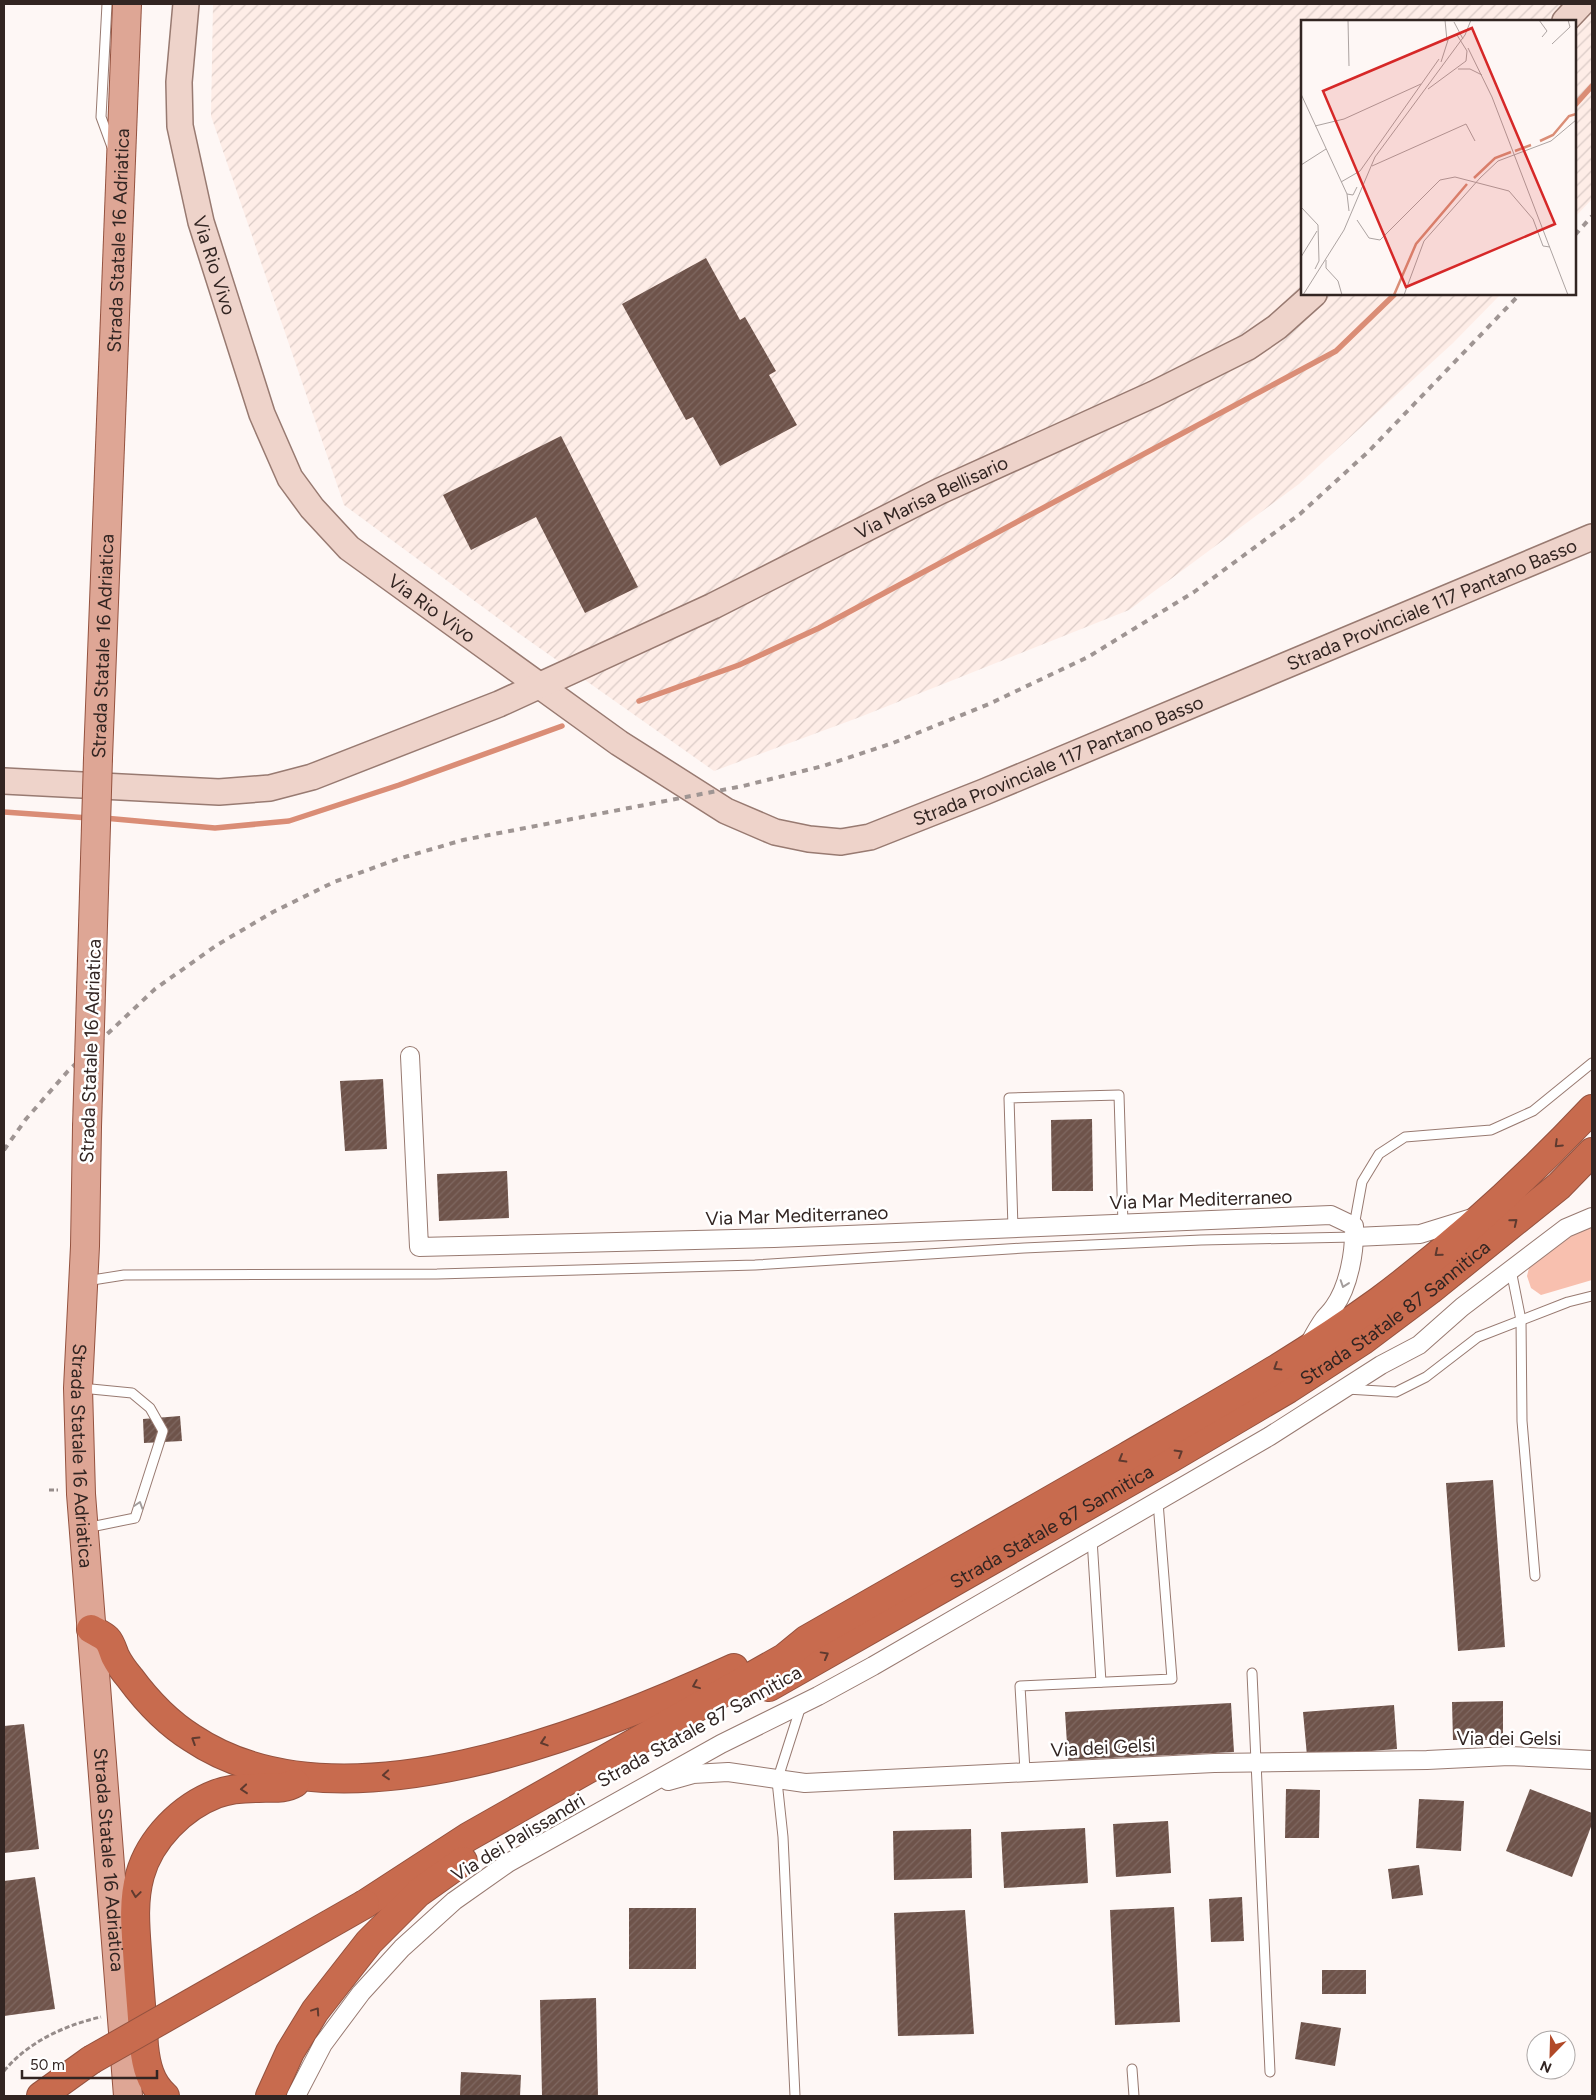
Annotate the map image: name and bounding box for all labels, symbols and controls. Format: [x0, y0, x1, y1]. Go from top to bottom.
inset map [1301, 20, 1576, 295]
street label: Strada Statale 16 Adriatica [103, 128, 134, 353]
street label: Via Rio Vivo [188, 213, 241, 318]
street label: Via Marisa Bellisario [851, 451, 1012, 544]
street label: Strada Statale 16 Adriatica [87, 533, 119, 759]
street label: Strada Provinciale 117 Pantano Basso [1283, 534, 1580, 676]
street label: Via Rio Vivo [383, 569, 480, 648]
street label: Strada Provinciale 117 Pantano Basso [910, 690, 1207, 831]
street label: Strada Statale 16 Adriatica [75, 939, 106, 1163]
one-way arrow [1555, 1138, 1564, 1147]
street label: Via Mar Mediterraneo [1109, 1185, 1293, 1214]
street label: Via Mar Mediterraneo [705, 1201, 889, 1230]
one-way arrow [1508, 1220, 1517, 1228]
street label: Strada Statale 87 Sannitica [1296, 1235, 1495, 1390]
one-way arrow [1435, 1248, 1444, 1256]
one-way arrow [1340, 1279, 1350, 1288]
street label: Strada Statale 16 Adriatica [66, 1343, 98, 1569]
one-way arrow [1274, 1361, 1283, 1371]
one-way arrow [1173, 1450, 1182, 1460]
one-way arrow [1119, 1452, 1128, 1462]
street label: Strada Statale 87 Sannitica [946, 1460, 1157, 1594]
one-way arrow [134, 1501, 144, 1510]
one-way arrow [819, 1651, 828, 1661]
street label: Strada Statale 87 Sannitica [593, 1661, 805, 1792]
one-way arrow [693, 1679, 701, 1689]
street label: Via dei Gelsi [1457, 1727, 1561, 1750]
street label: Via dei Gelsi [1050, 1733, 1156, 1762]
one-way arrow [541, 1736, 549, 1746]
one-way arrow [191, 1737, 201, 1746]
street label: Strada Statale 16 Adriatica [89, 1747, 129, 1973]
one-way arrow [381, 1770, 389, 1781]
one-way arrow [239, 1783, 247, 1794]
street label: Via dei Palissandri [447, 1789, 589, 1886]
one-way arrow [132, 1890, 142, 1898]
one-way arrow [310, 2007, 319, 2017]
north arrow [1526, 2030, 1576, 2080]
scale bar [22, 2048, 158, 2080]
text: 50 m [30, 2056, 65, 2074]
text: N [1538, 2057, 1554, 2076]

